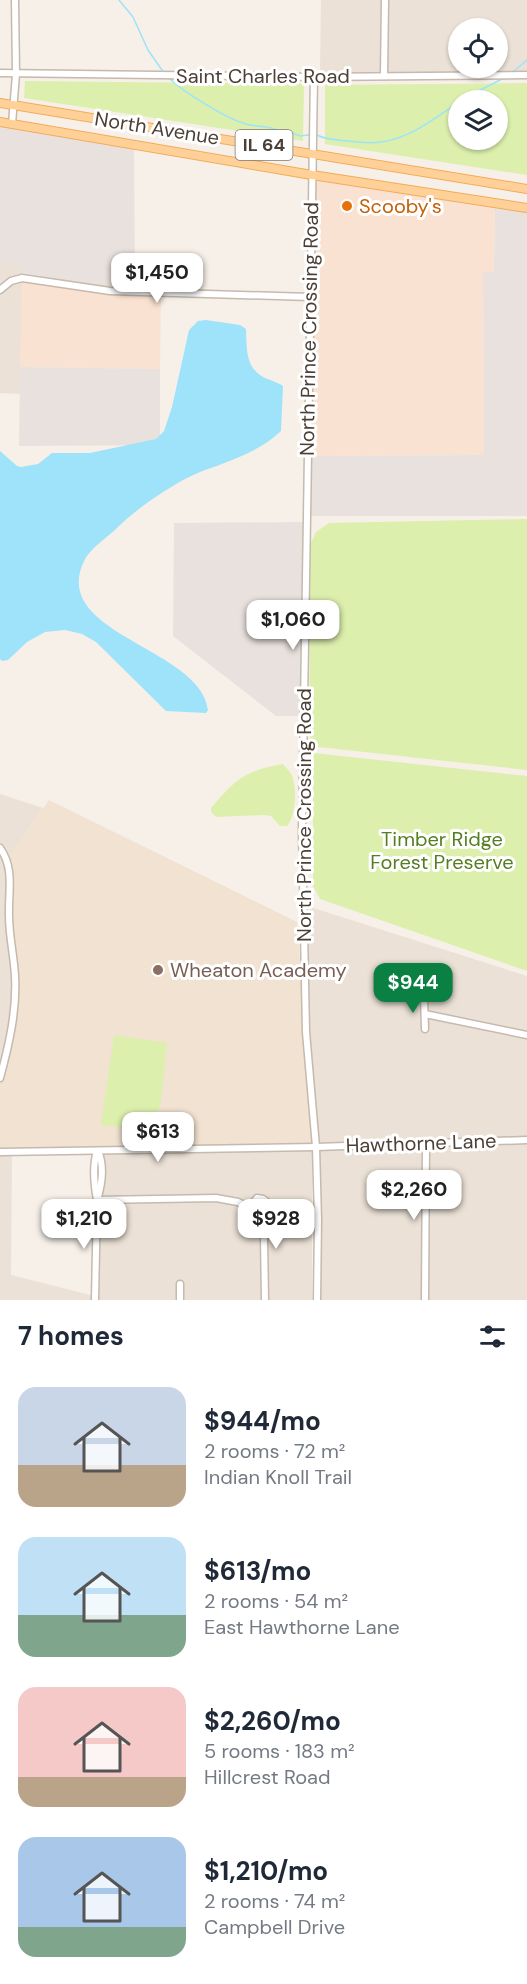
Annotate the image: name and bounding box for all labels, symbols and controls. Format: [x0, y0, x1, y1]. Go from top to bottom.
map controls [448, 18, 508, 150]
button: locate [448, 18, 508, 78]
street label: Saint Charles Road [176, 63, 350, 89]
button: layers [448, 90, 508, 150]
street label: North Avenue [93, 105, 221, 151]
road number: IL 64 [236, 130, 292, 160]
place label: Scooby's [359, 193, 442, 219]
marker: Scooby's [340, 199, 354, 213]
street label: North Prince Crossing Road [294, 202, 324, 456]
pin: $1,450 [108, 253, 206, 304]
text: $1,450 [125, 259, 189, 285]
pin: $1,060 [244, 600, 342, 651]
text: $1,060 [260, 606, 326, 632]
street label: North Prince Crossing Road [291, 688, 317, 942]
park label: Timber Ridge Forest Preserve [370, 826, 514, 875]
place label: Wheaton Academy [170, 957, 347, 983]
marker: Wheaton Academy [151, 963, 165, 977]
pin: $944 [377, 963, 449, 1014]
text: $944 [388, 969, 438, 995]
pin: $613 [122, 1112, 194, 1163]
text: $613 [136, 1118, 180, 1144]
street label: Hawthorne Lane [345, 1127, 497, 1159]
pin: $2,260 [365, 1170, 463, 1221]
text: $2,260 [381, 1176, 447, 1202]
pin: $1,210 [35, 1199, 133, 1250]
pin: $928 [240, 1199, 312, 1250]
text: $1,210 [55, 1205, 113, 1231]
text: $928 [252, 1205, 300, 1231]
text: 7 homes [18, 1319, 124, 1353]
icon: filters [476, 1320, 509, 1353]
text: $944/mo [204, 1404, 321, 1438]
icon: home [66, 1411, 138, 1483]
text: 2 rooms · 72 m² [204, 1438, 345, 1464]
text: Indian Knoll Trail [204, 1464, 352, 1490]
text: $613/mo [204, 1554, 311, 1588]
icon: home [66, 1561, 138, 1633]
text: 2 rooms · 54 m² [204, 1588, 348, 1614]
text: East Hawthorne Lane [204, 1614, 400, 1640]
text: $2,260/mo [204, 1704, 341, 1738]
icon: home [66, 1711, 138, 1783]
text: 5 rooms · 183 m² [204, 1738, 355, 1764]
text: Hillcrest Road [204, 1764, 330, 1790]
text: $1,210/mo [204, 1854, 328, 1888]
icon: home [66, 1861, 138, 1933]
text: 2 rooms · 74 m² [204, 1888, 345, 1914]
text: Campbell Drive [204, 1914, 345, 1940]

